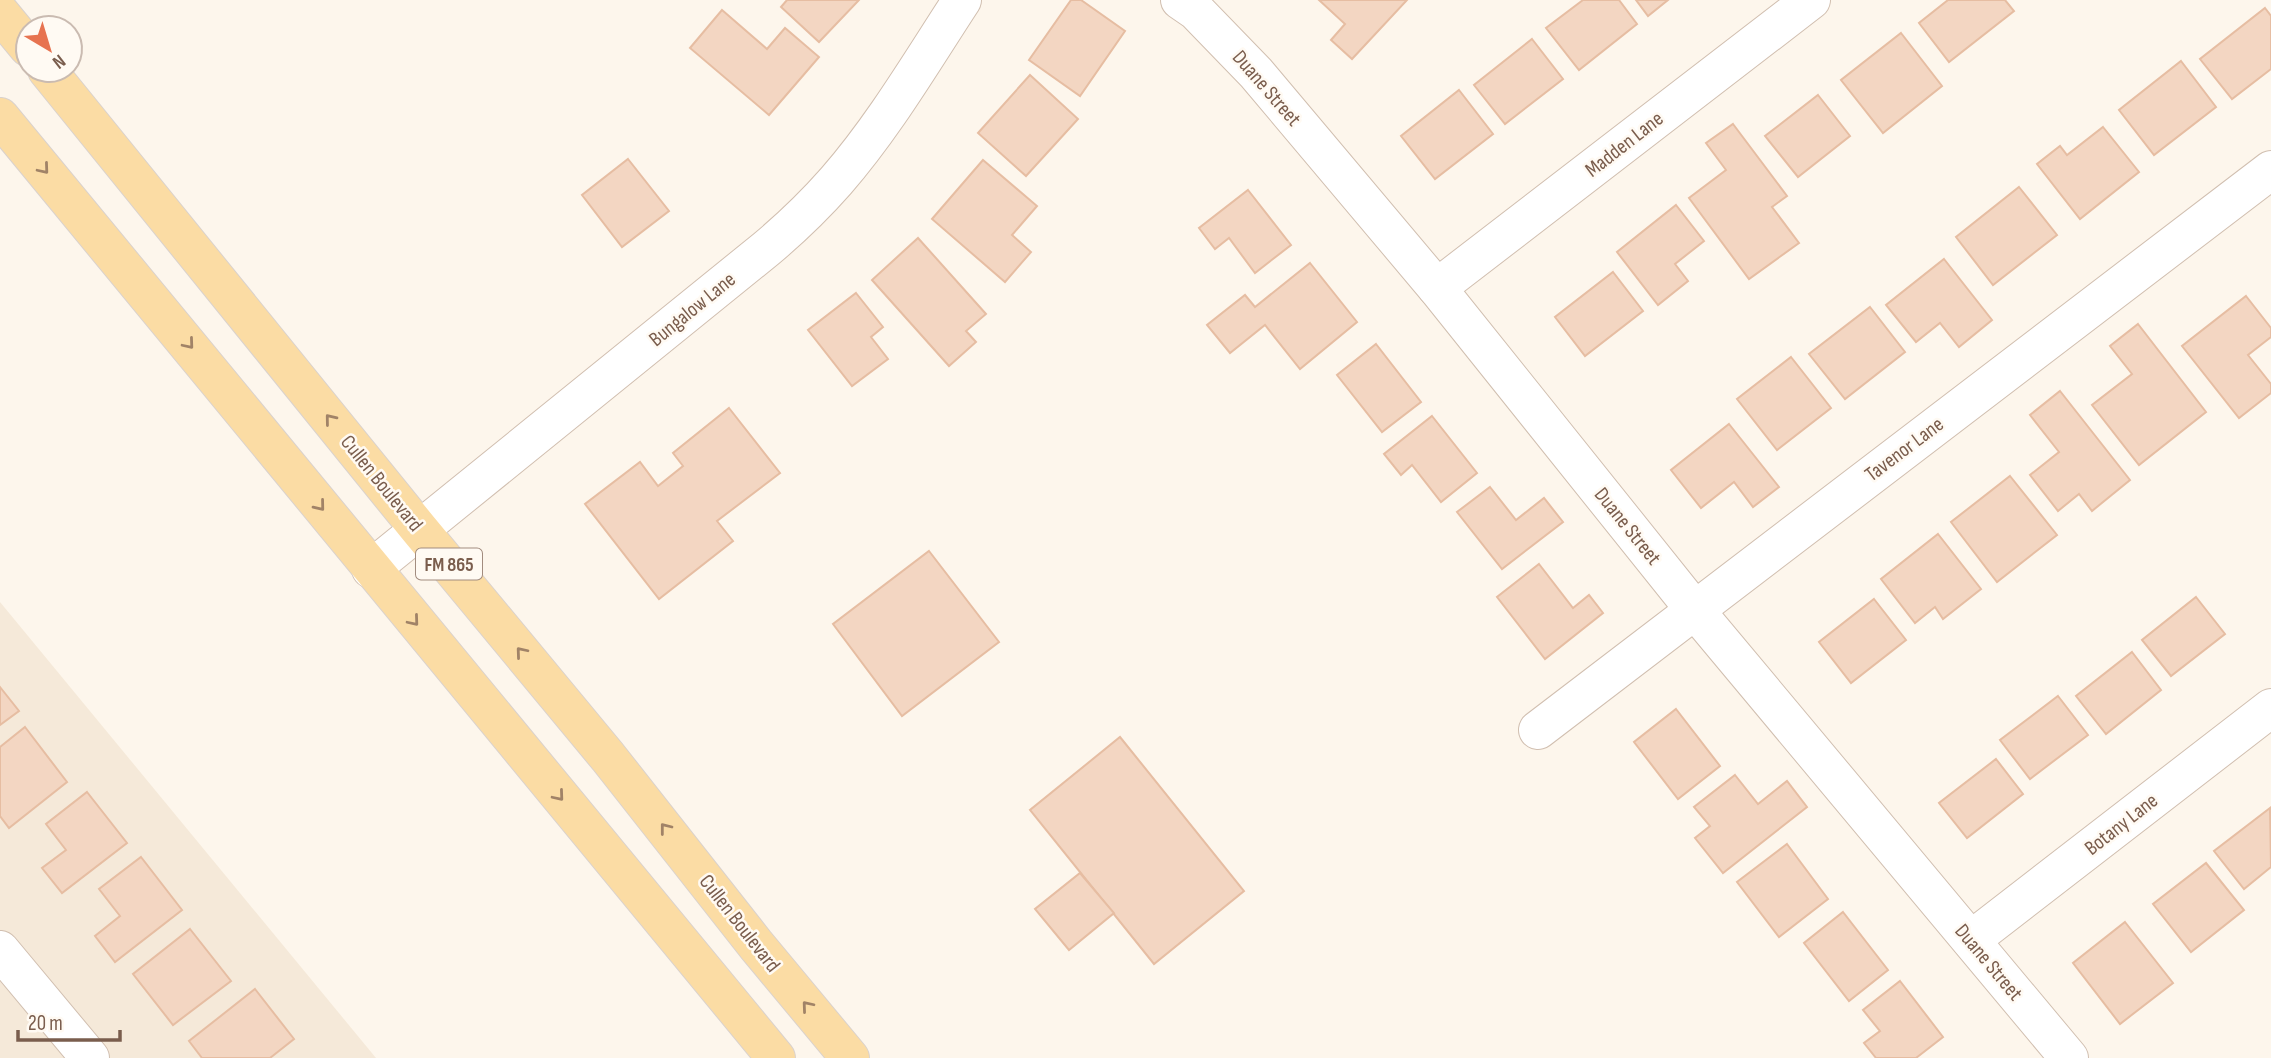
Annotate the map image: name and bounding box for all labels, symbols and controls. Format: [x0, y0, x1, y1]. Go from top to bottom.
north arrow [14, 14, 84, 84]
street label: Duane Street [1227, 45, 1306, 131]
text: N [47, 49, 70, 73]
street label: Madden Lane [1580, 106, 1668, 183]
one-way arrow [35, 162, 48, 174]
street label: Bungalow Lane [644, 267, 741, 352]
one-way arrow [181, 336, 193, 349]
street label: Tavenor Lane [1860, 412, 1948, 487]
one-way arrow [326, 414, 338, 427]
street label: Cullen Boulevard [335, 430, 428, 537]
street label: Duane Street [1589, 483, 1666, 570]
one-way arrow [312, 498, 325, 510]
road number: FM 865 [416, 548, 482, 580]
one-way arrow [406, 613, 418, 626]
one-way arrow [517, 647, 529, 660]
one-way arrow [551, 788, 563, 801]
street label: Botany Lane [2080, 788, 2163, 861]
one-way arrow [660, 823, 673, 836]
street label: Cullen Boulevard [694, 870, 785, 977]
street label: Duane Street [1949, 919, 2028, 1006]
scale bar [18, 998, 119, 1042]
one-way arrow [802, 1001, 815, 1013]
text: 20 m [28, 1011, 63, 1036]

